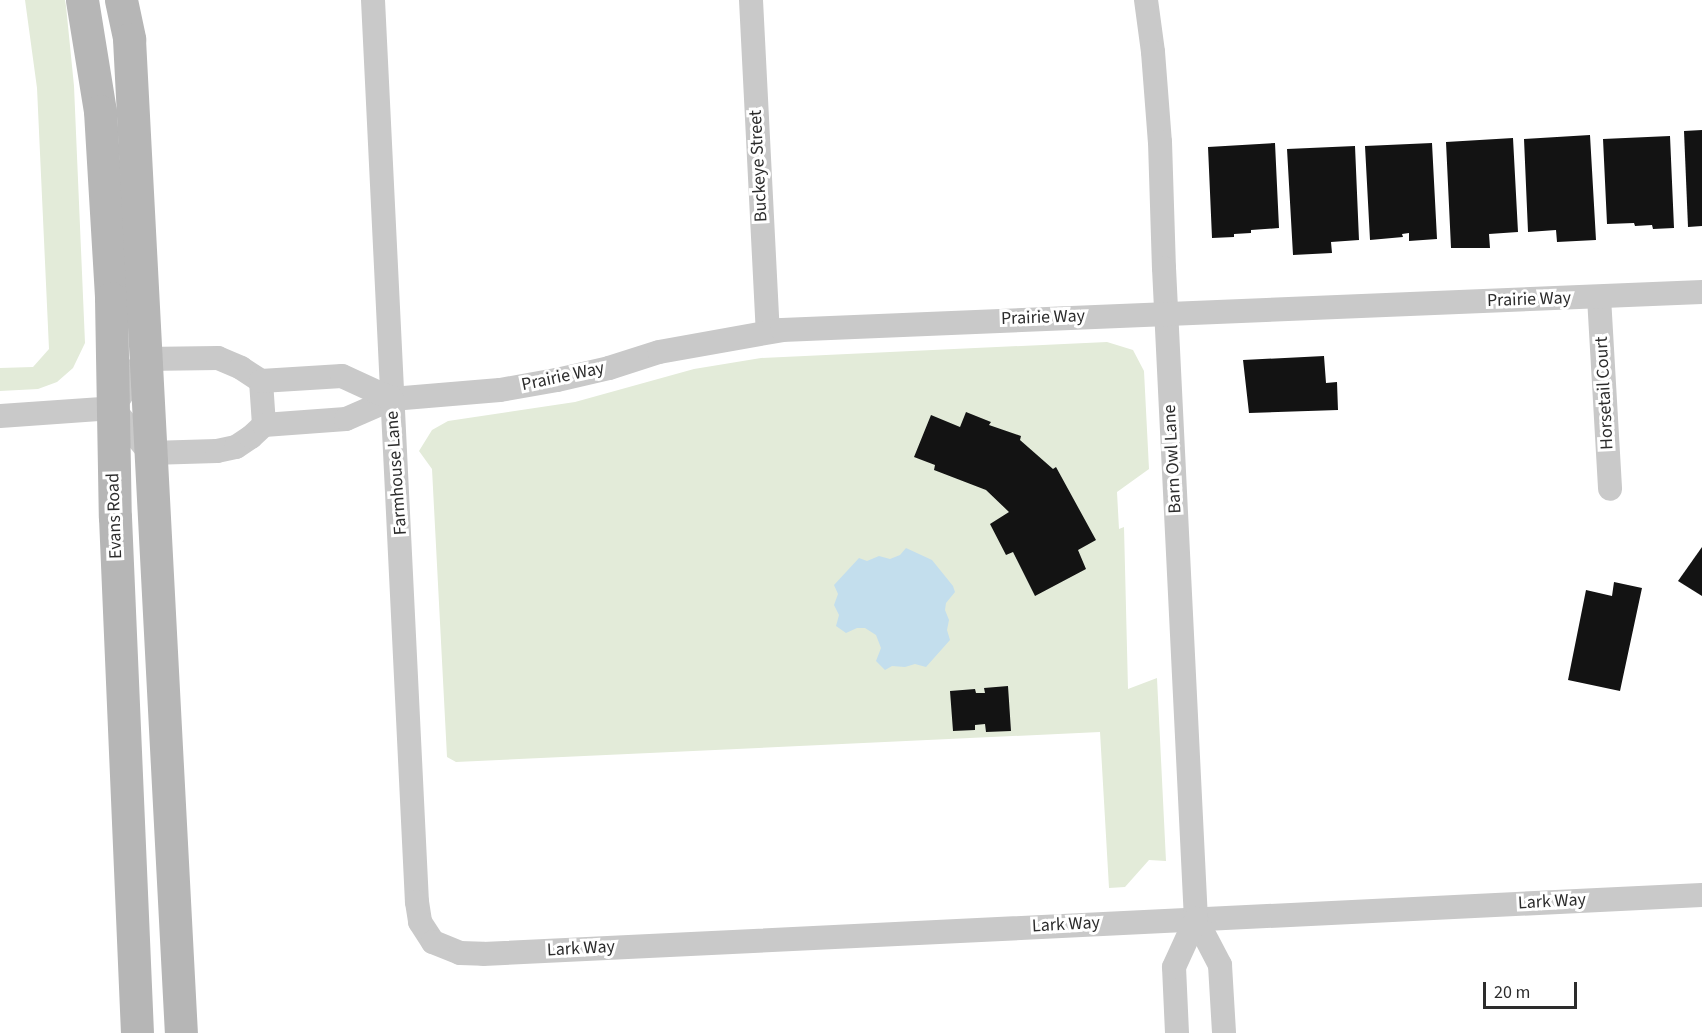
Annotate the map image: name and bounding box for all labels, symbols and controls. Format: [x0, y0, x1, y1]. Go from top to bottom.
street label: Buckeye Street [745, 109, 773, 223]
street label: Prairie Way [1487, 288, 1571, 312]
street label: Prairie Way [1001, 306, 1085, 330]
street label: Horsetail Court [1591, 336, 1619, 450]
street label: Prairie Way [520, 358, 606, 396]
street label: Barn Owl Lane [1159, 404, 1187, 514]
street label: Farmhouse Lane [382, 410, 412, 536]
street label: Evans Road [103, 473, 127, 559]
street label: Lark Way [1518, 889, 1586, 915]
street label: Lark Way [1032, 912, 1100, 938]
street label: Lark Way [547, 936, 615, 962]
scale bar [1486, 970, 1580, 1008]
text: 20 m [1494, 980, 1530, 1005]

